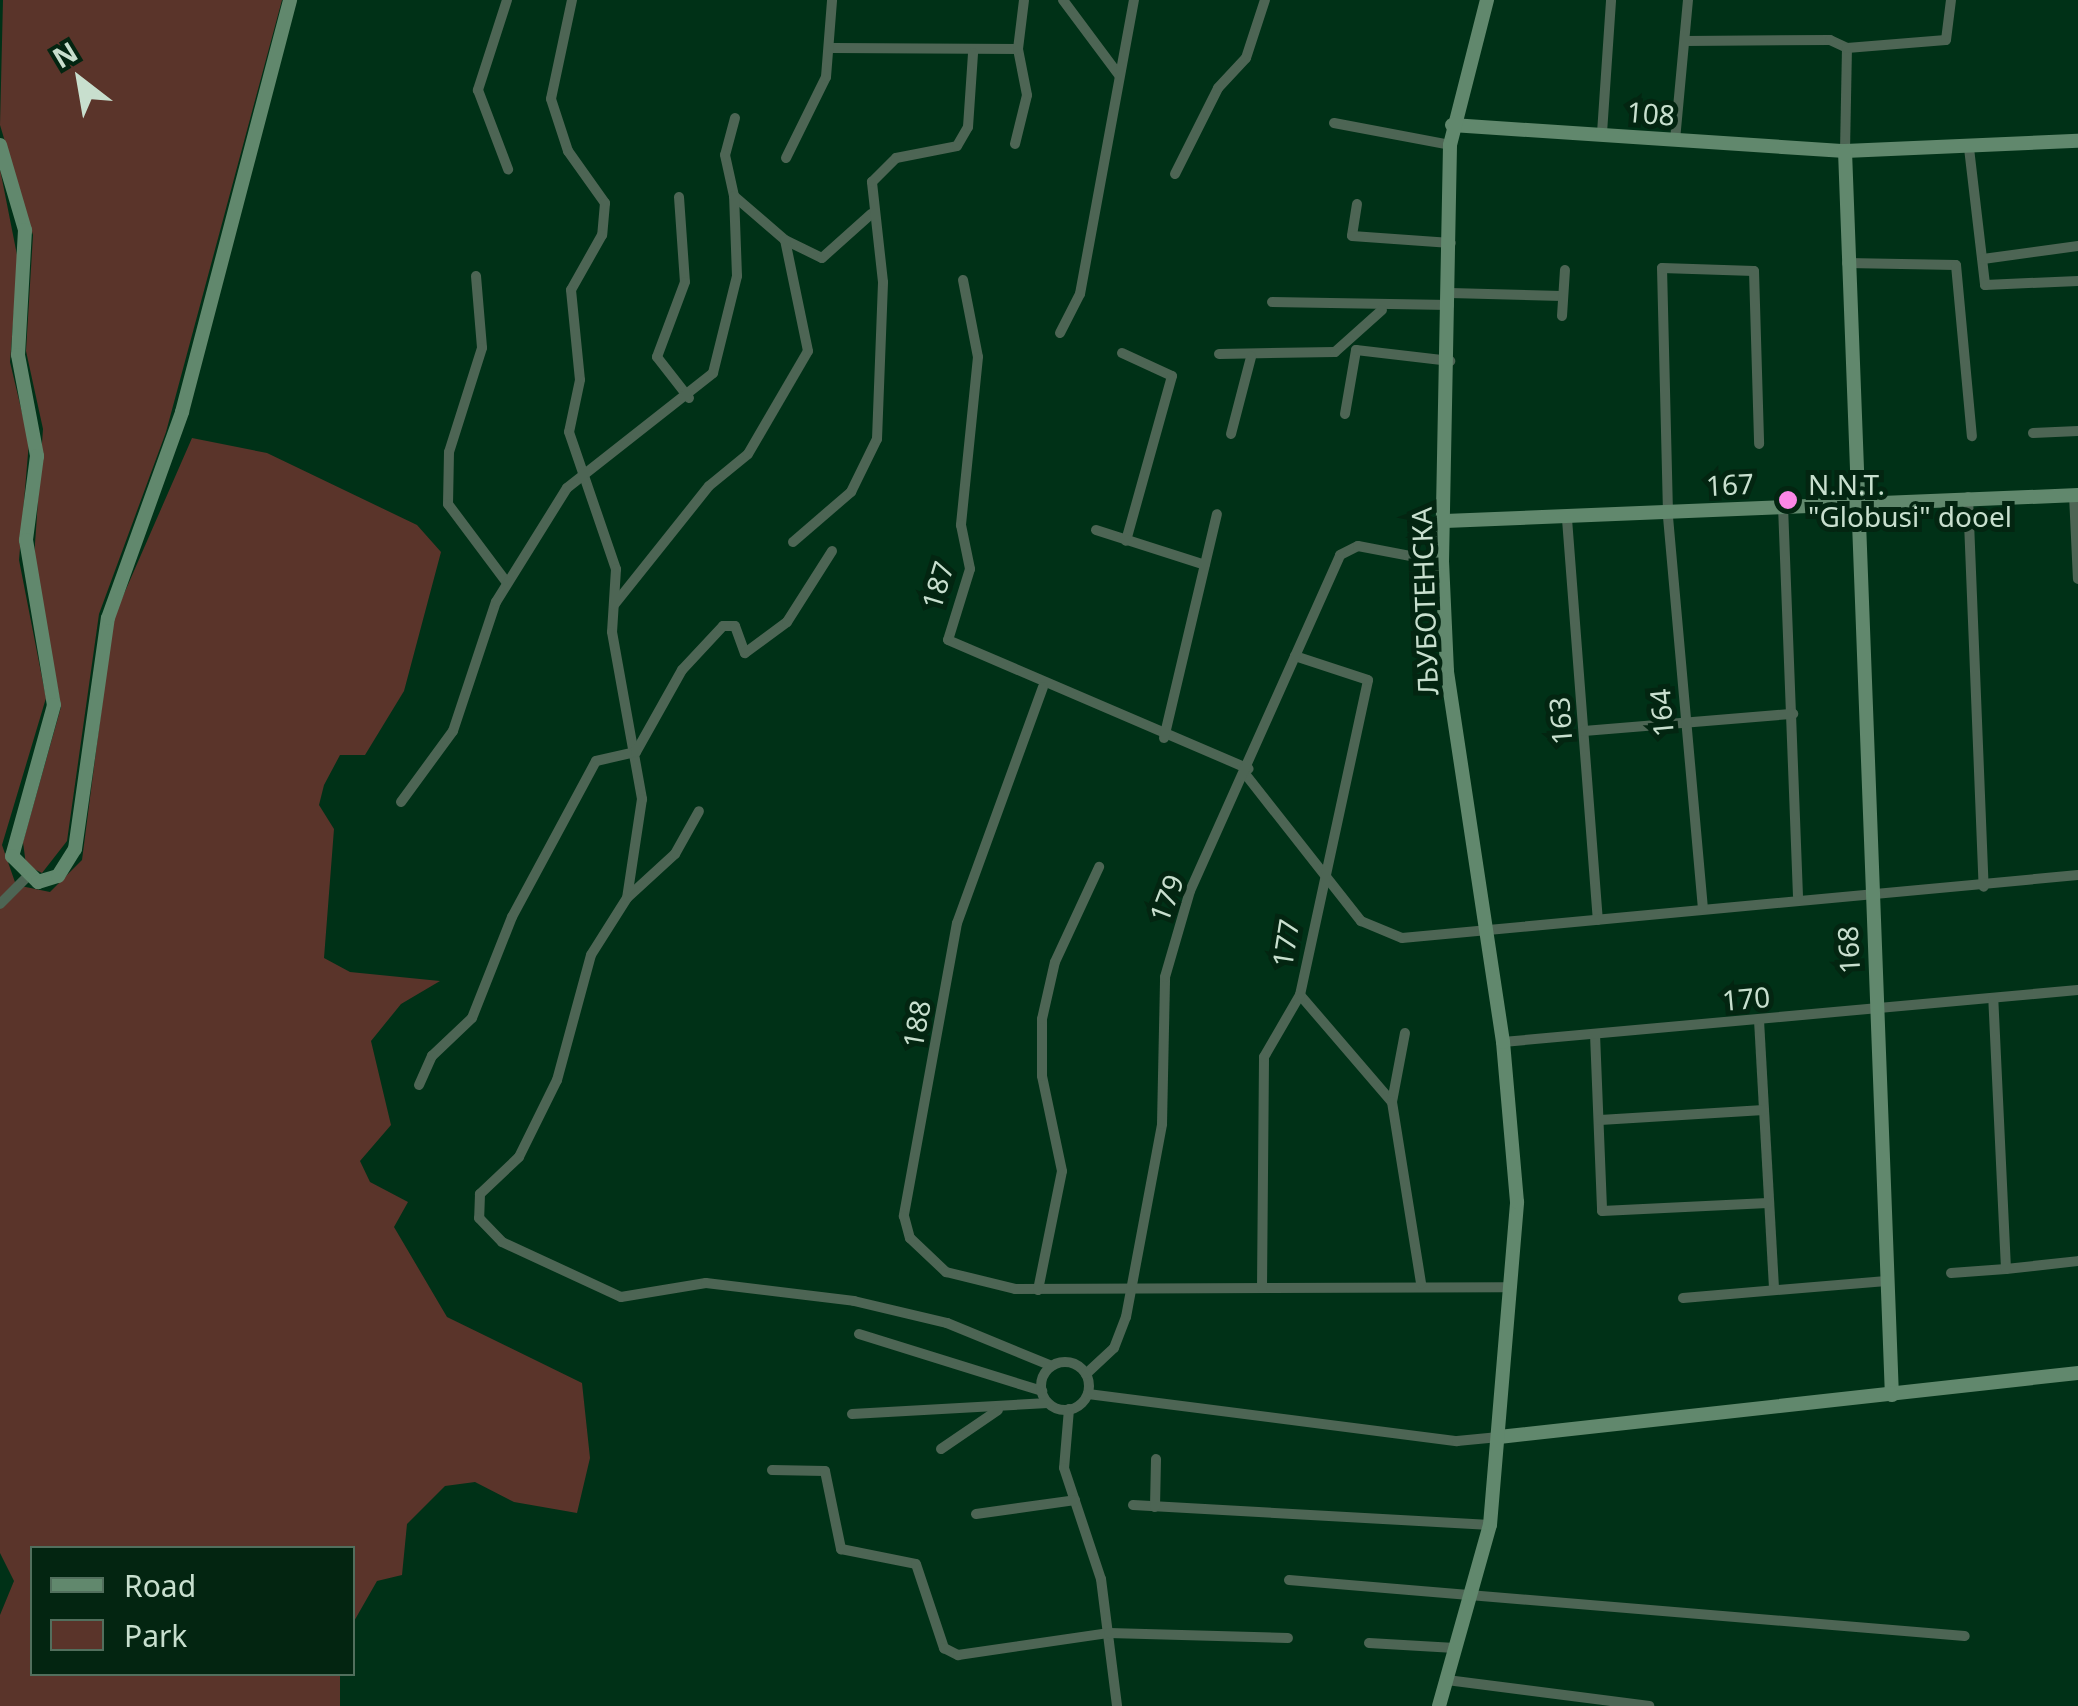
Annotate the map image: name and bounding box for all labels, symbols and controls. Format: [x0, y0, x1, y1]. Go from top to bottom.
north arrow [30, 30, 130, 130]
text: N [45, 32, 84, 76]
street label: 108 [1626, 94, 1676, 132]
street label: 167 [1705, 466, 1755, 502]
place label: N.N.T. "Globusi" dooel [1808, 467, 2012, 533]
marker: N.N.T. "Globusi" dooel [1777, 489, 1799, 511]
street label: ЉУБОТЕНСКА [1404, 506, 1444, 696]
street label: 187 [914, 557, 960, 613]
street label: 164 [1642, 688, 1680, 738]
street label: 163 [1542, 696, 1578, 746]
street label: 179 [1142, 870, 1190, 926]
street label: 177 [1265, 917, 1305, 969]
street label: 168 [1830, 925, 1866, 975]
street label: 170 [1721, 979, 1771, 1017]
street label: 188 [895, 997, 937, 1051]
legend [30, 1546, 355, 1676]
text: Road [124, 1565, 196, 1606]
text: Park [124, 1615, 187, 1656]

